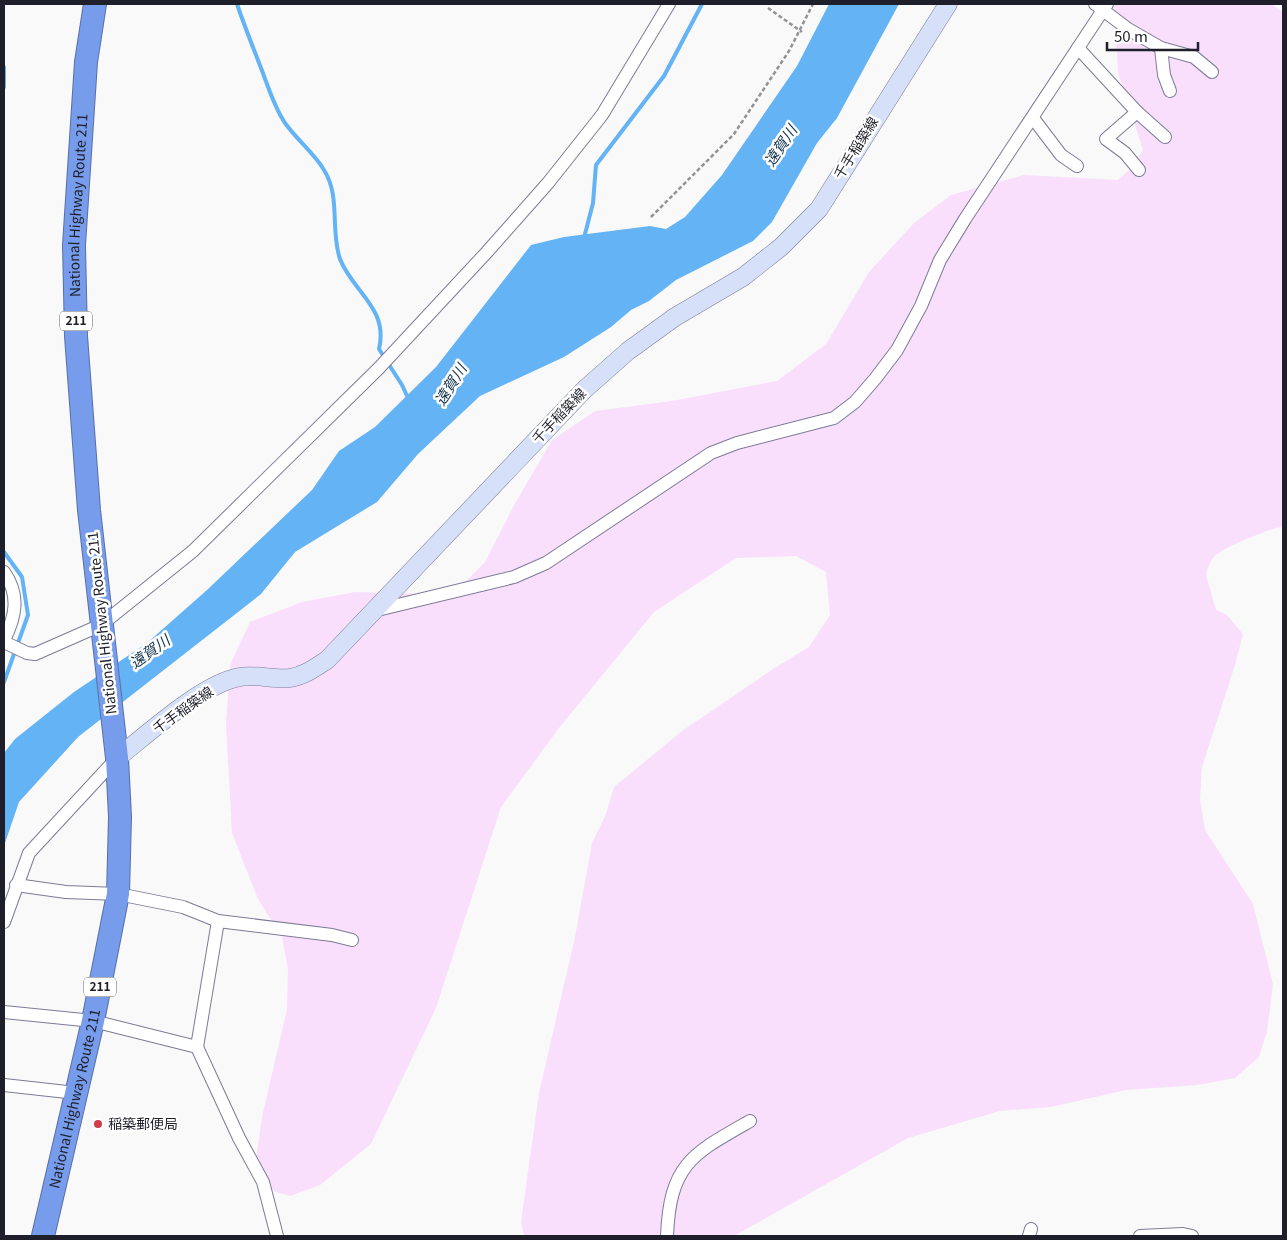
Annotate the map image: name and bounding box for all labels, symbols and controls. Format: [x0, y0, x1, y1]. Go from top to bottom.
scale bar [1107, 20, 1198, 52]
text: 50 m [1114, 25, 1148, 46]
street label: 千手稲築線 [828, 112, 882, 182]
street label: National Highway Route 211 [63, 113, 92, 297]
water label: 遠賀川 [758, 119, 802, 170]
road number: 211 [60, 312, 92, 331]
water label: 遠賀川 [429, 358, 472, 409]
street label: 千手稲築線 [527, 383, 590, 447]
street label: National Highway Route 211 [81, 531, 121, 715]
water label: 遠賀川 [125, 628, 175, 673]
street label: 千手稲築線 [148, 681, 217, 737]
road number: 211 [84, 978, 116, 996]
street label: National Highway Route 211 [43, 1007, 104, 1190]
place label: 稲築郵便局 [108, 1113, 178, 1133]
marker: 稲築郵便局 [92, 1118, 104, 1130]

